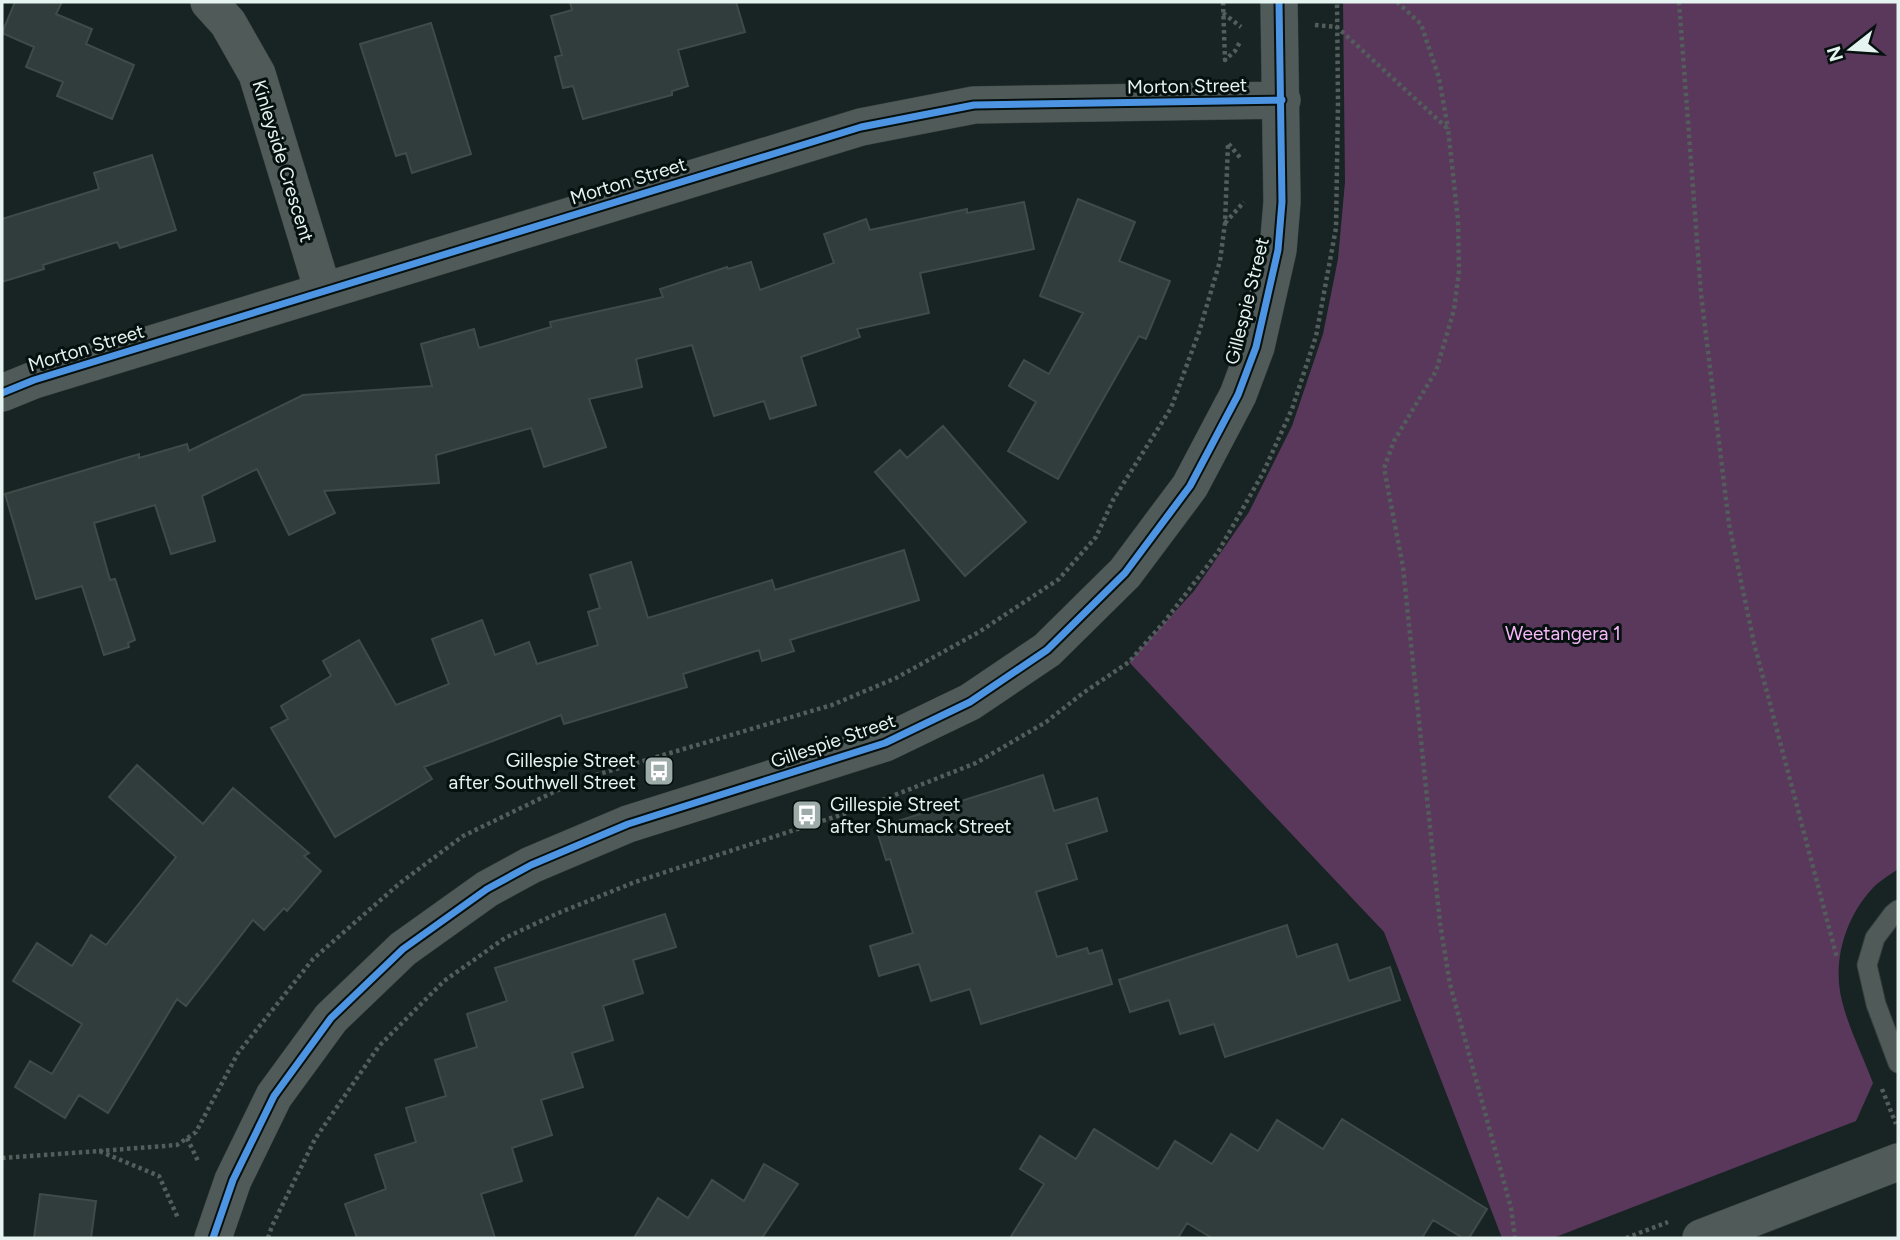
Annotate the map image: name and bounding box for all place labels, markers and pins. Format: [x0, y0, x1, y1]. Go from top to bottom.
place label: Gillespie Street after Southwell Street [448, 749, 636, 794]
bus stop icon: Gillespie Street after Southwell Street [642, 754, 676, 788]
place label: Gillespie Street after Shumack Street [830, 793, 1011, 838]
bus stop icon: Gillespie Street after Shumack Street [790, 798, 824, 832]

